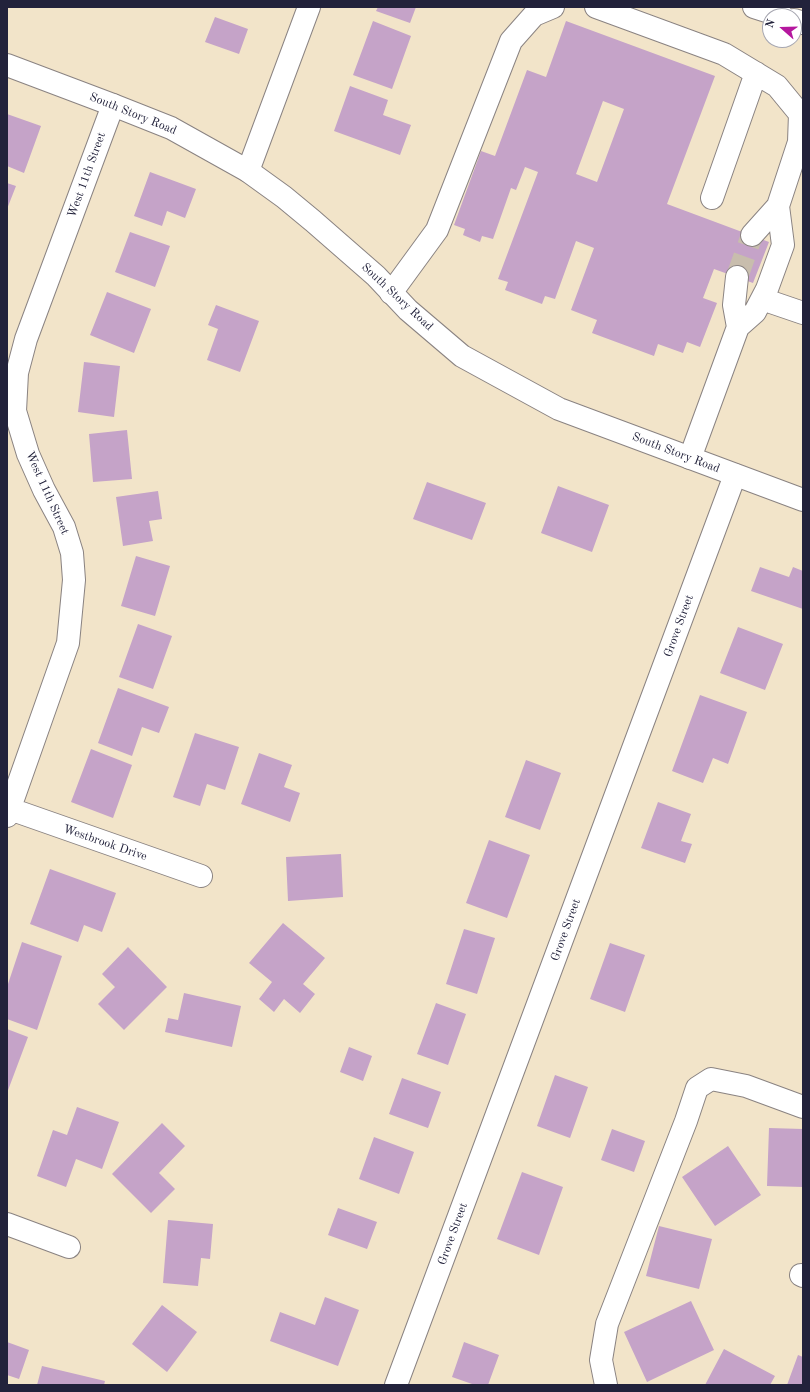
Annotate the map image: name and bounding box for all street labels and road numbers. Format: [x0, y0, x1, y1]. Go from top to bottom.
street label: South Story Road [87, 90, 179, 138]
street label: West 11th Street [65, 130, 109, 220]
street label: South Story Road [358, 260, 436, 334]
street label: South Story Road [630, 430, 722, 476]
street label: West 11th Street [22, 449, 72, 537]
street label: Grove Street [661, 593, 697, 659]
street label: Westbrook Drive [61, 822, 149, 864]
street label: Grove Street [548, 897, 584, 963]
street label: Grove Street [435, 1201, 471, 1267]

